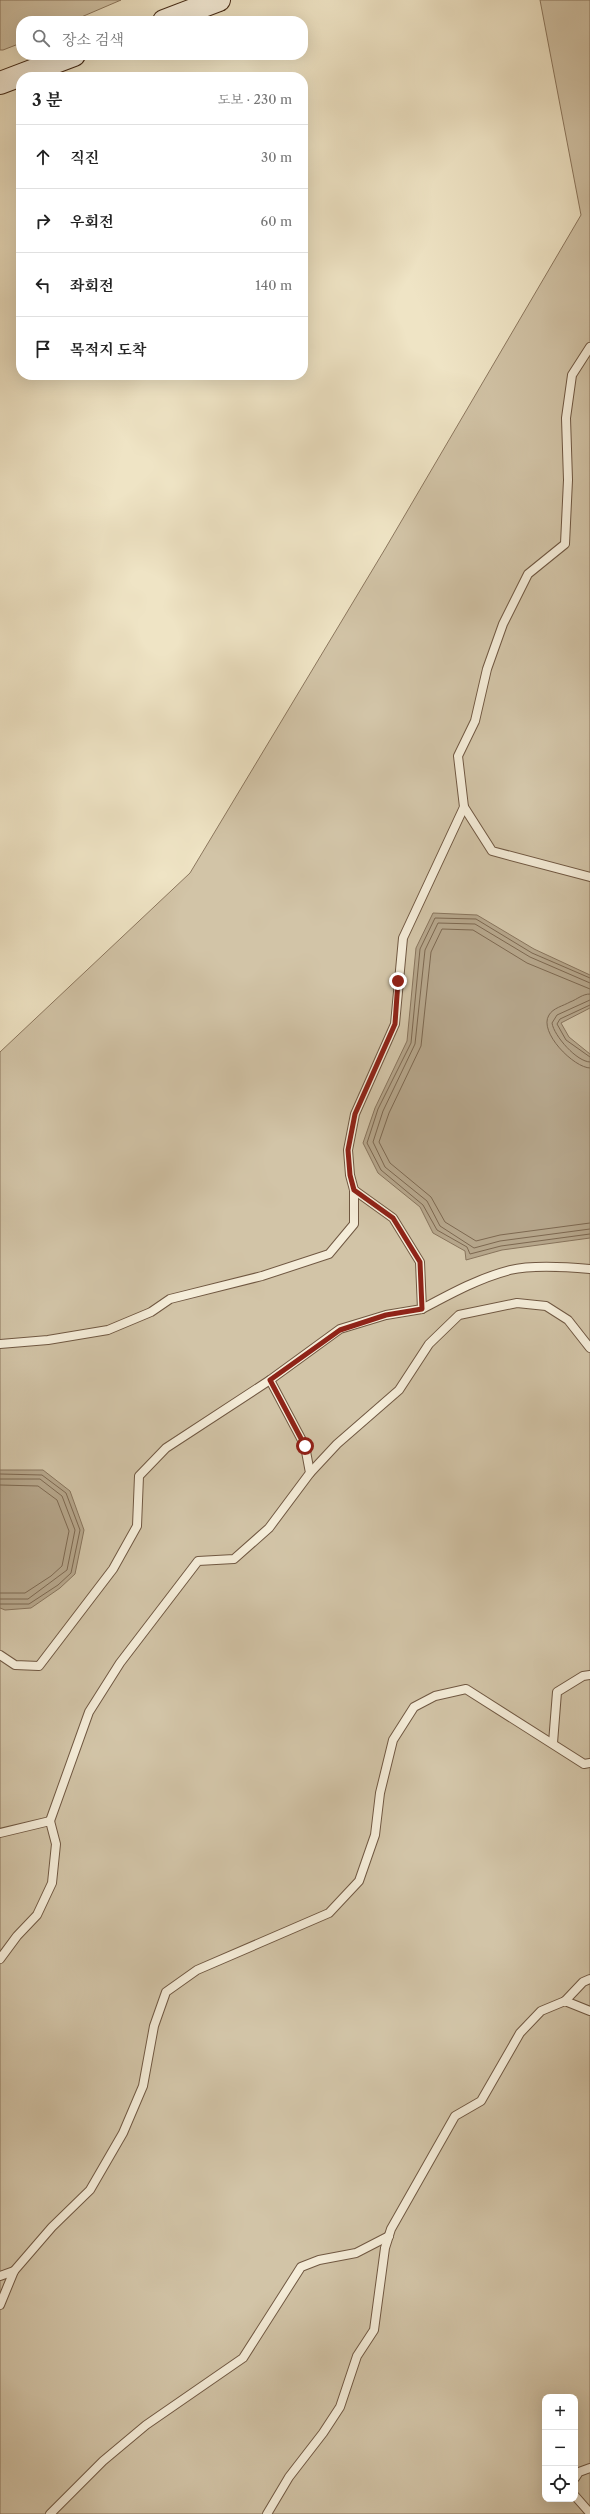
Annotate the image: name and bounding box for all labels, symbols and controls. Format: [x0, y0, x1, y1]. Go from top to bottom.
search box [16, 16, 308, 60]
icon: search [30, 27, 52, 49]
text: 장소 검색 [62, 30, 124, 49]
text: 3 분 [32, 90, 62, 110]
text: 도보 · 230 m [218, 91, 292, 107]
icon: ahead [32, 146, 54, 168]
text: 직진 [70, 148, 99, 167]
text: 30 m [261, 149, 292, 165]
icon: right [32, 210, 54, 232]
text: 우회전 [70, 212, 113, 231]
text: 60 m [261, 213, 292, 229]
icon: left [32, 274, 54, 296]
text: 좌회전 [70, 276, 113, 295]
text: 140 m [255, 277, 292, 293]
icon: arrive [32, 338, 54, 360]
text: 목적지 도착 [70, 340, 146, 359]
route end [389, 972, 407, 990]
route start [296, 1437, 314, 1455]
map controls [542, 2394, 578, 2502]
button: + [542, 2394, 578, 2430]
button: − [542, 2430, 578, 2466]
button: locate [542, 2466, 578, 2502]

